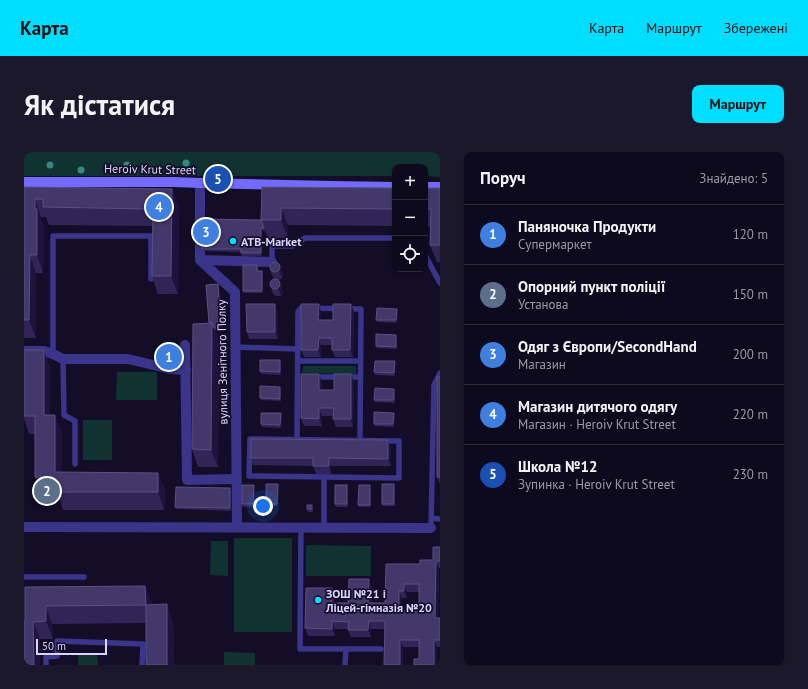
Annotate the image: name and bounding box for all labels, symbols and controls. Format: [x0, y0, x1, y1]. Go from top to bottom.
text: Карта [20, 16, 69, 40]
text: Карта [589, 19, 624, 37]
text: Маршрут [646, 19, 702, 37]
text: Збережені [724, 19, 788, 37]
button: Маршрут [692, 85, 784, 123]
text: Як дістатися [24, 86, 175, 123]
street label: Heroiv Krut Street [104, 161, 196, 177]
pin: 5 [205, 164, 231, 194]
map controls [392, 164, 428, 272]
button: + [392, 164, 428, 200]
text: Поруч [480, 167, 526, 189]
text: Знайдено: 5 [699, 170, 768, 187]
pin: 4 [146, 192, 172, 222]
button: − [392, 200, 428, 236]
pin: 3 [193, 217, 219, 247]
text: Паняночка Продукти [518, 217, 656, 236]
text: 1 [489, 226, 497, 243]
text: 120 m [733, 226, 768, 243]
place label: ATB-Market [241, 234, 302, 249]
marker: ATB-Market [228, 236, 238, 246]
button: locate [392, 236, 428, 272]
text: Супермаркет [518, 236, 592, 253]
text: Опорний пункт поліції [518, 277, 665, 296]
text: 2 [489, 286, 497, 303]
text: 150 m [733, 286, 768, 303]
text: Установа [518, 296, 569, 313]
street label: вулиця Зенітного Полку [213, 299, 231, 425]
text: Одяг з Європи/SecondHand [518, 337, 697, 356]
pin: 1 [156, 342, 182, 372]
text: 3 [489, 346, 497, 363]
text: 200 m [733, 346, 768, 363]
text: Магазин [518, 356, 566, 373]
text: Магазин дитячого одягу [518, 397, 677, 416]
text: 4 [489, 406, 497, 423]
text: 220 m [733, 406, 768, 423]
text: Магазин · Heroiv Krut Street [518, 416, 676, 433]
text: Школа №12 [518, 457, 598, 476]
text: 5 [489, 466, 497, 483]
text: 230 m [733, 466, 768, 483]
pin: 2 [34, 476, 60, 506]
text: Зупинка · Heroiv Krut Street [518, 476, 675, 493]
your location [253, 496, 273, 516]
place label: ЗОШ №21 і Ліцей-гімназія №20 [325, 586, 432, 615]
marker: ЗОШ №21 і Ліцей-гімназія №20 [313, 595, 323, 605]
scale bar [36, 637, 107, 656]
text: 50 m [42, 639, 66, 653]

